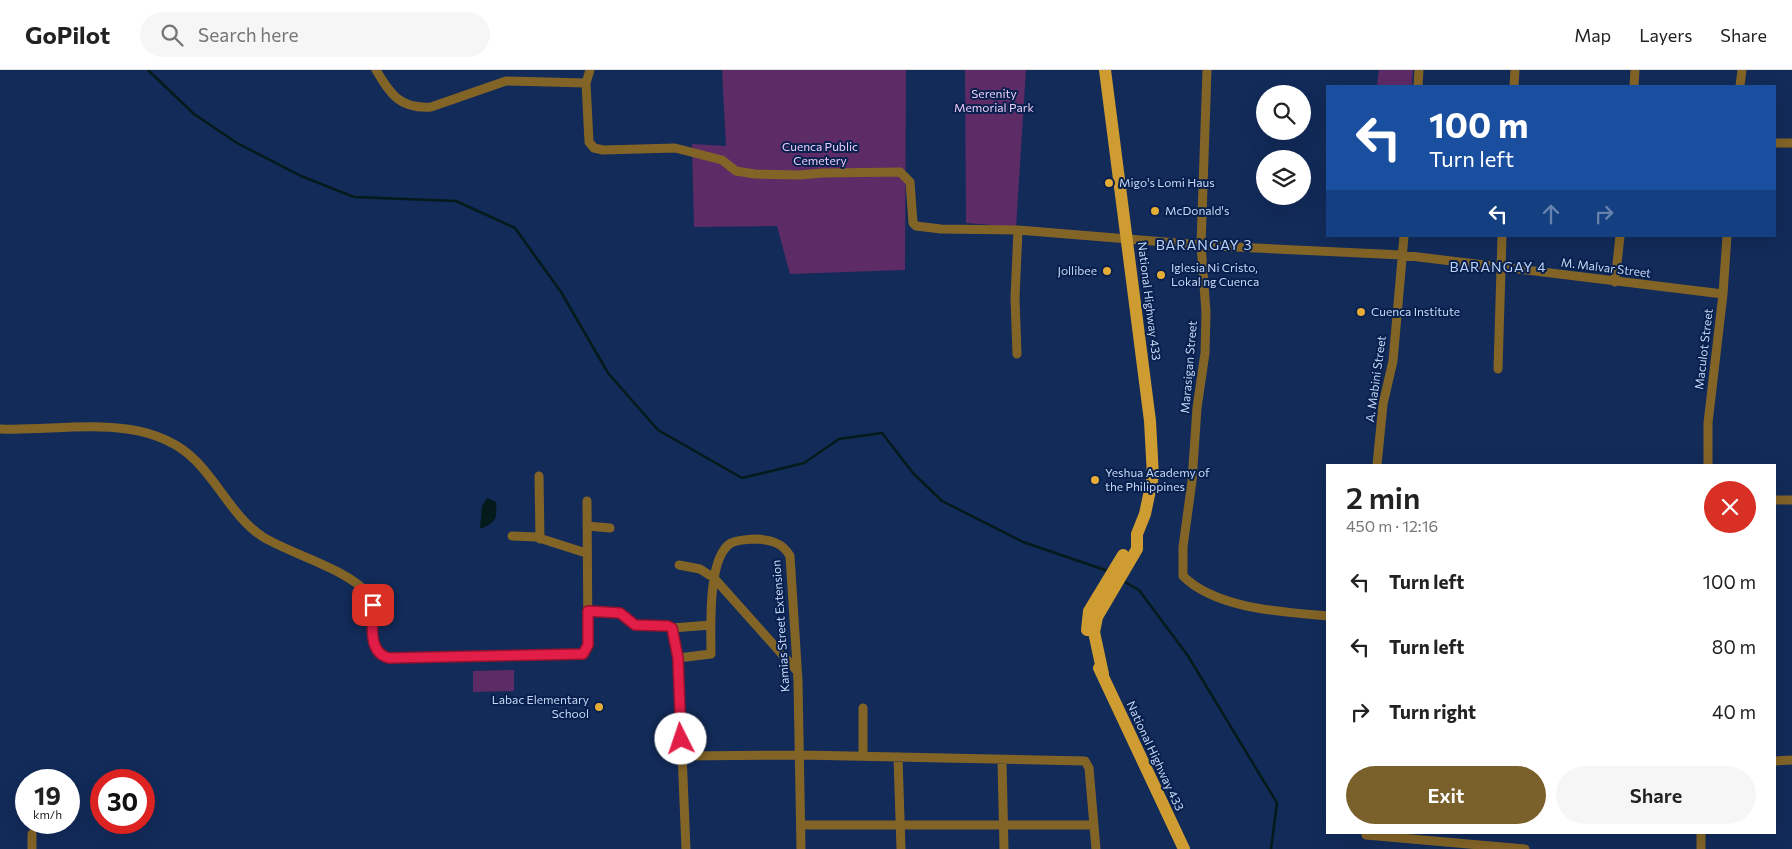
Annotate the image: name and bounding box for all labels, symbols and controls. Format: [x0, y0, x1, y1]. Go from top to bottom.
search box [140, 12, 490, 57]
text: GoPilot [25, 20, 110, 49]
icon: search [158, 21, 186, 49]
text: Search here [198, 23, 299, 46]
text: Map [1574, 24, 1611, 46]
text: Layers [1639, 24, 1692, 46]
text: Share [1720, 24, 1767, 46]
map controls [1256, 85, 1311, 205]
button: search [1256, 85, 1311, 140]
park label: Serenity Memorial Park [954, 86, 1035, 114]
text: 100 m [1429, 102, 1529, 145]
icon: left [1346, 105, 1411, 170]
park label: Cuenca Public Cemetery [782, 139, 858, 167]
text: Turn left [1429, 145, 1514, 172]
button: layers [1256, 150, 1311, 205]
place label: Migo's Lomi Haus [1119, 175, 1215, 189]
marker: Migo's Lomi Haus [1103, 177, 1115, 189]
icon: left [1484, 200, 1512, 228]
icon: ahead [1537, 200, 1565, 228]
icon: right [1590, 200, 1618, 228]
place label: McDonald's [1165, 203, 1229, 217]
marker: McDonald's [1149, 205, 1161, 217]
district label: BARANGAY 3 [1156, 236, 1252, 253]
street label: National Highway 433 [1136, 241, 1164, 361]
street label: M. Malvar Street [1560, 255, 1652, 279]
district label: BARANGAY 4 [1449, 258, 1547, 275]
place label: Iglesia Ni Cristo, Lokal ng Cuenca [1171, 260, 1259, 288]
place label: Jollibee [1057, 263, 1097, 278]
marker: Jollibee [1101, 265, 1113, 277]
marker: Iglesia Ni Cristo, Lokal ng Cuenca [1155, 269, 1167, 281]
place label: Cuenca Institute [1371, 304, 1460, 318]
marker: Cuenca Institute [1355, 306, 1367, 318]
street label: Maculot Street [1691, 307, 1715, 390]
street label: Marasigan Street [1177, 320, 1199, 414]
street label: A. Mabini Street [1362, 335, 1388, 423]
place label: Yeshua Academy of the Philippines [1105, 465, 1210, 493]
marker: Yeshua Academy of the Philippines [1089, 474, 1101, 486]
text: 2 min [1346, 478, 1420, 515]
button: close [1704, 481, 1756, 533]
text: 450 m · 12:16 [1346, 516, 1438, 535]
street label: Kamias Street Extension [768, 560, 792, 693]
icon: left [1346, 568, 1374, 596]
text: Turn left [1389, 570, 1464, 593]
text: 100 m [1703, 570, 1756, 593]
pin [352, 584, 394, 626]
icon: arrive [359, 591, 387, 619]
icon: left [1346, 633, 1374, 661]
text: Turn left [1389, 635, 1464, 658]
text: 80 m [1712, 635, 1756, 658]
place label: Labac Elementary School [492, 692, 589, 720]
icon: right [1346, 698, 1374, 726]
street label: National Highway 433 [1124, 699, 1188, 813]
text: Turn right [1389, 700, 1476, 723]
text: 40 m [1712, 700, 1756, 723]
marker: Labac Elementary School [593, 701, 605, 713]
position arrow [654, 712, 706, 764]
button: Exit [1346, 766, 1546, 824]
button: Share [1556, 766, 1756, 824]
speed limit sign: 30 [90, 769, 155, 834]
text: 19 [34, 780, 61, 810]
text: km/h [33, 807, 62, 821]

